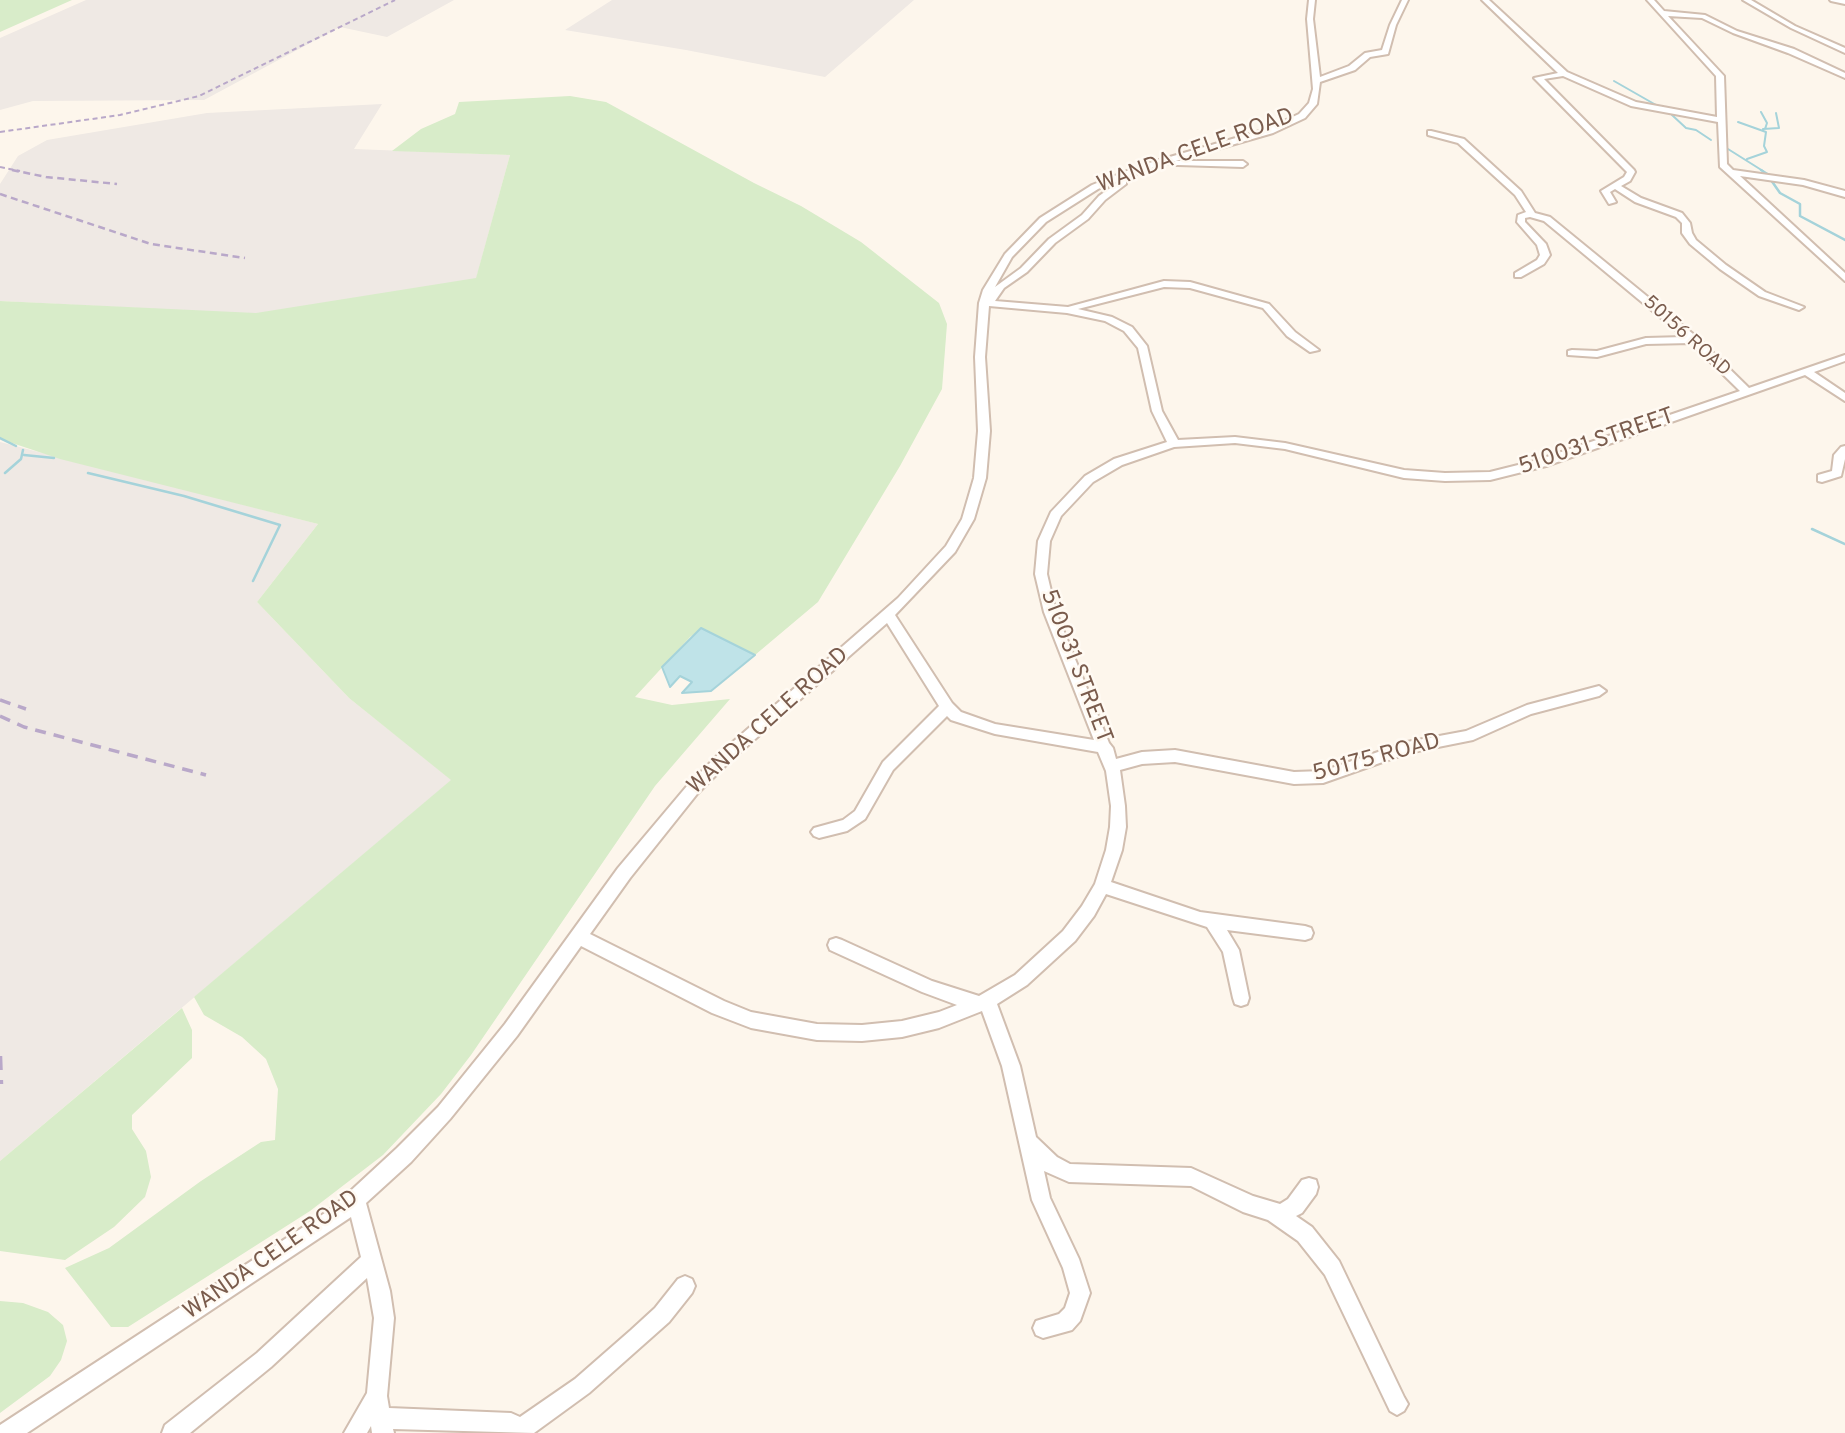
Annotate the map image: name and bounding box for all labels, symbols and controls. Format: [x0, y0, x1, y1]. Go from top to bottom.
street label: WANDA CELE ROAD [1094, 104, 1298, 200]
street label: 50156 ROAD [1638, 292, 1734, 382]
street label: 510031 STREET [1516, 403, 1678, 483]
street label: 510031 STREET [1033, 586, 1117, 748]
street label: WANDA CELE ROAD [683, 642, 855, 802]
street label: 50175 ROAD [1310, 729, 1444, 789]
street label: WANDA CELE ROAD [179, 1185, 365, 1327]

